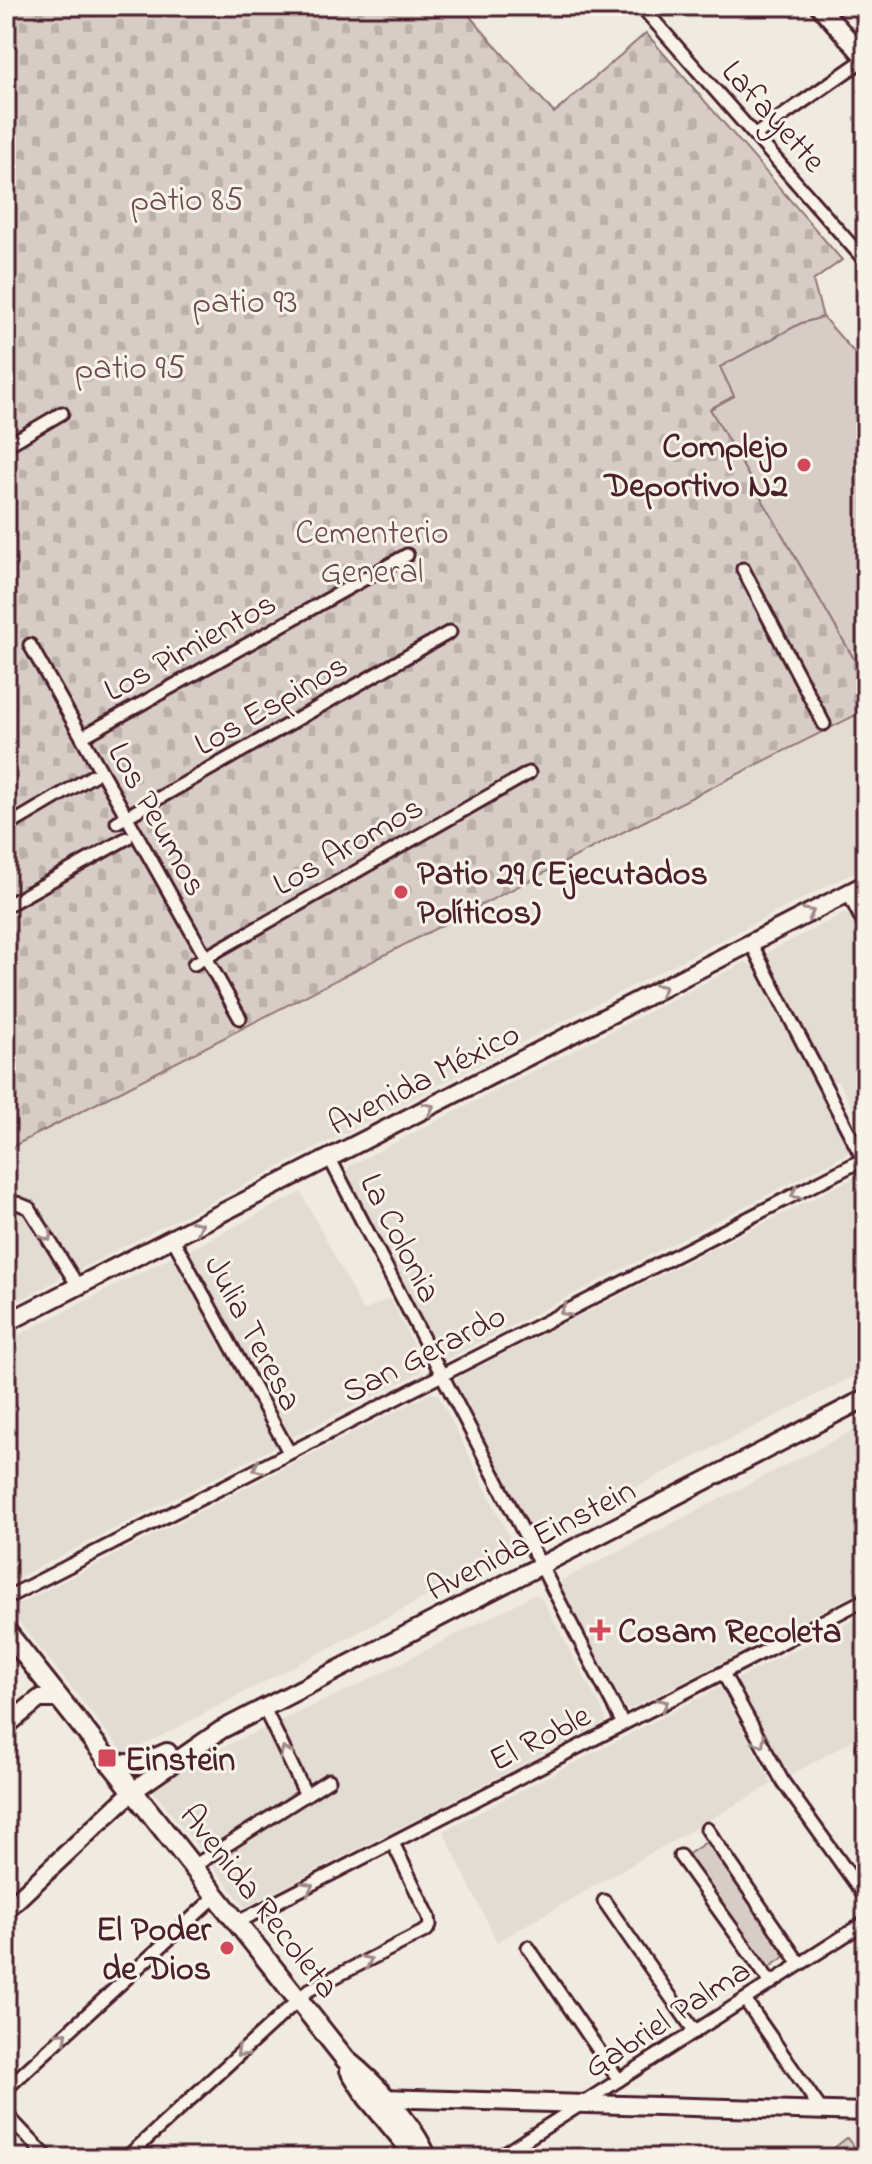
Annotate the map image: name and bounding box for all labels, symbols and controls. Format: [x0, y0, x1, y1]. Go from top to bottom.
street label: Lafayette [708, 50, 837, 186]
park label: patio 85 [131, 177, 243, 227]
park label: patio 93 [193, 279, 297, 329]
park label: patio 95 [75, 345, 185, 395]
place label: Complejo Deportivo N2 [602, 424, 788, 513]
marker: Complejo Deportivo N2 [795, 456, 813, 474]
park label: Cementerio General [295, 510, 449, 599]
street label: Los Pimientos [95, 580, 286, 717]
street label: Los Espinos [186, 642, 358, 771]
street label: Los Peumos [93, 734, 218, 906]
street label: Los Aromos [264, 784, 434, 911]
place label: Patio 29 (Ejecutados Políticos) [417, 851, 708, 940]
marker: Patio 29 (Ejecutados Políticos) [392, 883, 410, 901]
one-way arrow [800, 908, 815, 923]
one-way arrow [652, 984, 667, 999]
street label: Avenida México [320, 1011, 529, 1150]
one-way arrow [421, 1102, 436, 1117]
street label: La Colonia [345, 1165, 452, 1312]
one-way arrow [790, 1184, 805, 1199]
one-way arrow [189, 1220, 204, 1236]
one-way arrow [37, 1227, 52, 1242]
street label: Julia Teresa [189, 1247, 314, 1421]
street label: San Gerardo [334, 1293, 516, 1418]
one-way arrow [558, 1302, 573, 1317]
one-way arrow [252, 1458, 267, 1473]
street label: Avenida Einstein [418, 1467, 645, 1616]
place label: Cosam Recoleta [618, 1609, 841, 1659]
marker: Cosam Recoleta [589, 1619, 611, 1641]
street label: El Roble [481, 1692, 601, 1786]
one-way arrow [655, 1698, 670, 1713]
one-way arrow [750, 1733, 766, 1747]
place label: Einstein [125, 1737, 235, 1787]
one-way arrow [279, 1745, 295, 1760]
marker: Einstein [96, 1747, 118, 1769]
street label: Avenida Recoleta [166, 1794, 350, 2011]
one-way arrow [299, 1881, 314, 1896]
place label: El Poder de Dios [96, 1907, 212, 1996]
marker: El Poder de Dios [218, 1939, 236, 1957]
street label: Gabriel Palma [575, 1948, 762, 2093]
one-way arrow [358, 1955, 373, 1971]
one-way arrow [54, 2032, 69, 2046]
one-way arrow [236, 2042, 250, 2057]

